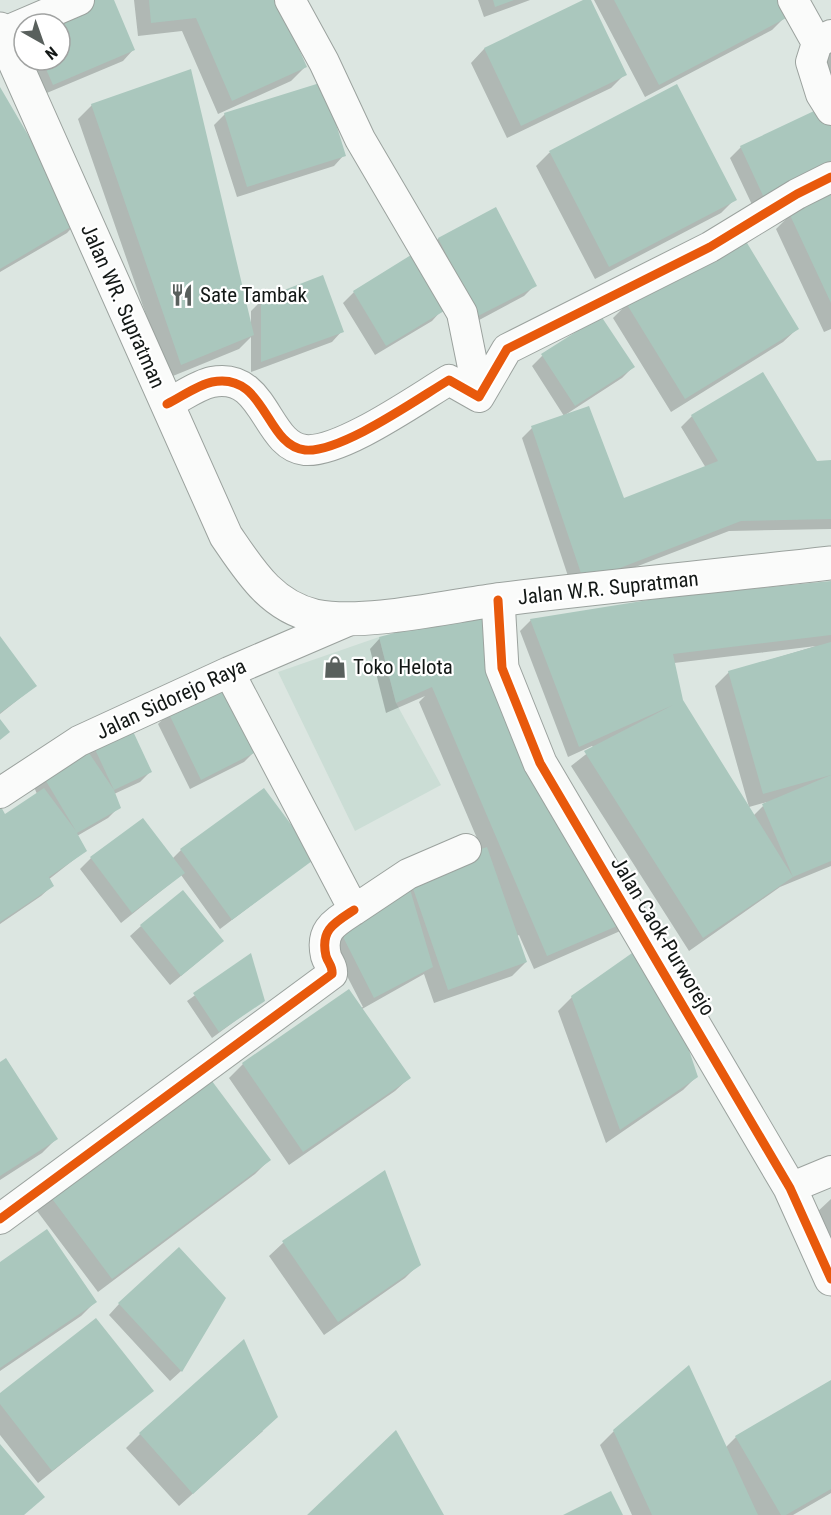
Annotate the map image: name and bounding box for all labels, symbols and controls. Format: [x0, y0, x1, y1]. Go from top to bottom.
north arrow [12, 12, 72, 72]
text: N [41, 43, 61, 64]
street label: Jalan WR. Supratman [76, 220, 170, 392]
restaurant icon: Sate Tambak [169, 282, 195, 308]
place label: Sate Tambak [200, 283, 307, 307]
street label: Jalan W.R. Supratman [516, 567, 700, 609]
street label: Jalan Sidorejo Raya [92, 654, 250, 744]
shop icon: Toko Helota [322, 654, 348, 680]
place label: Toko Helota [353, 655, 453, 679]
street label: Jalan Caok-Purworejo [606, 852, 720, 1020]

